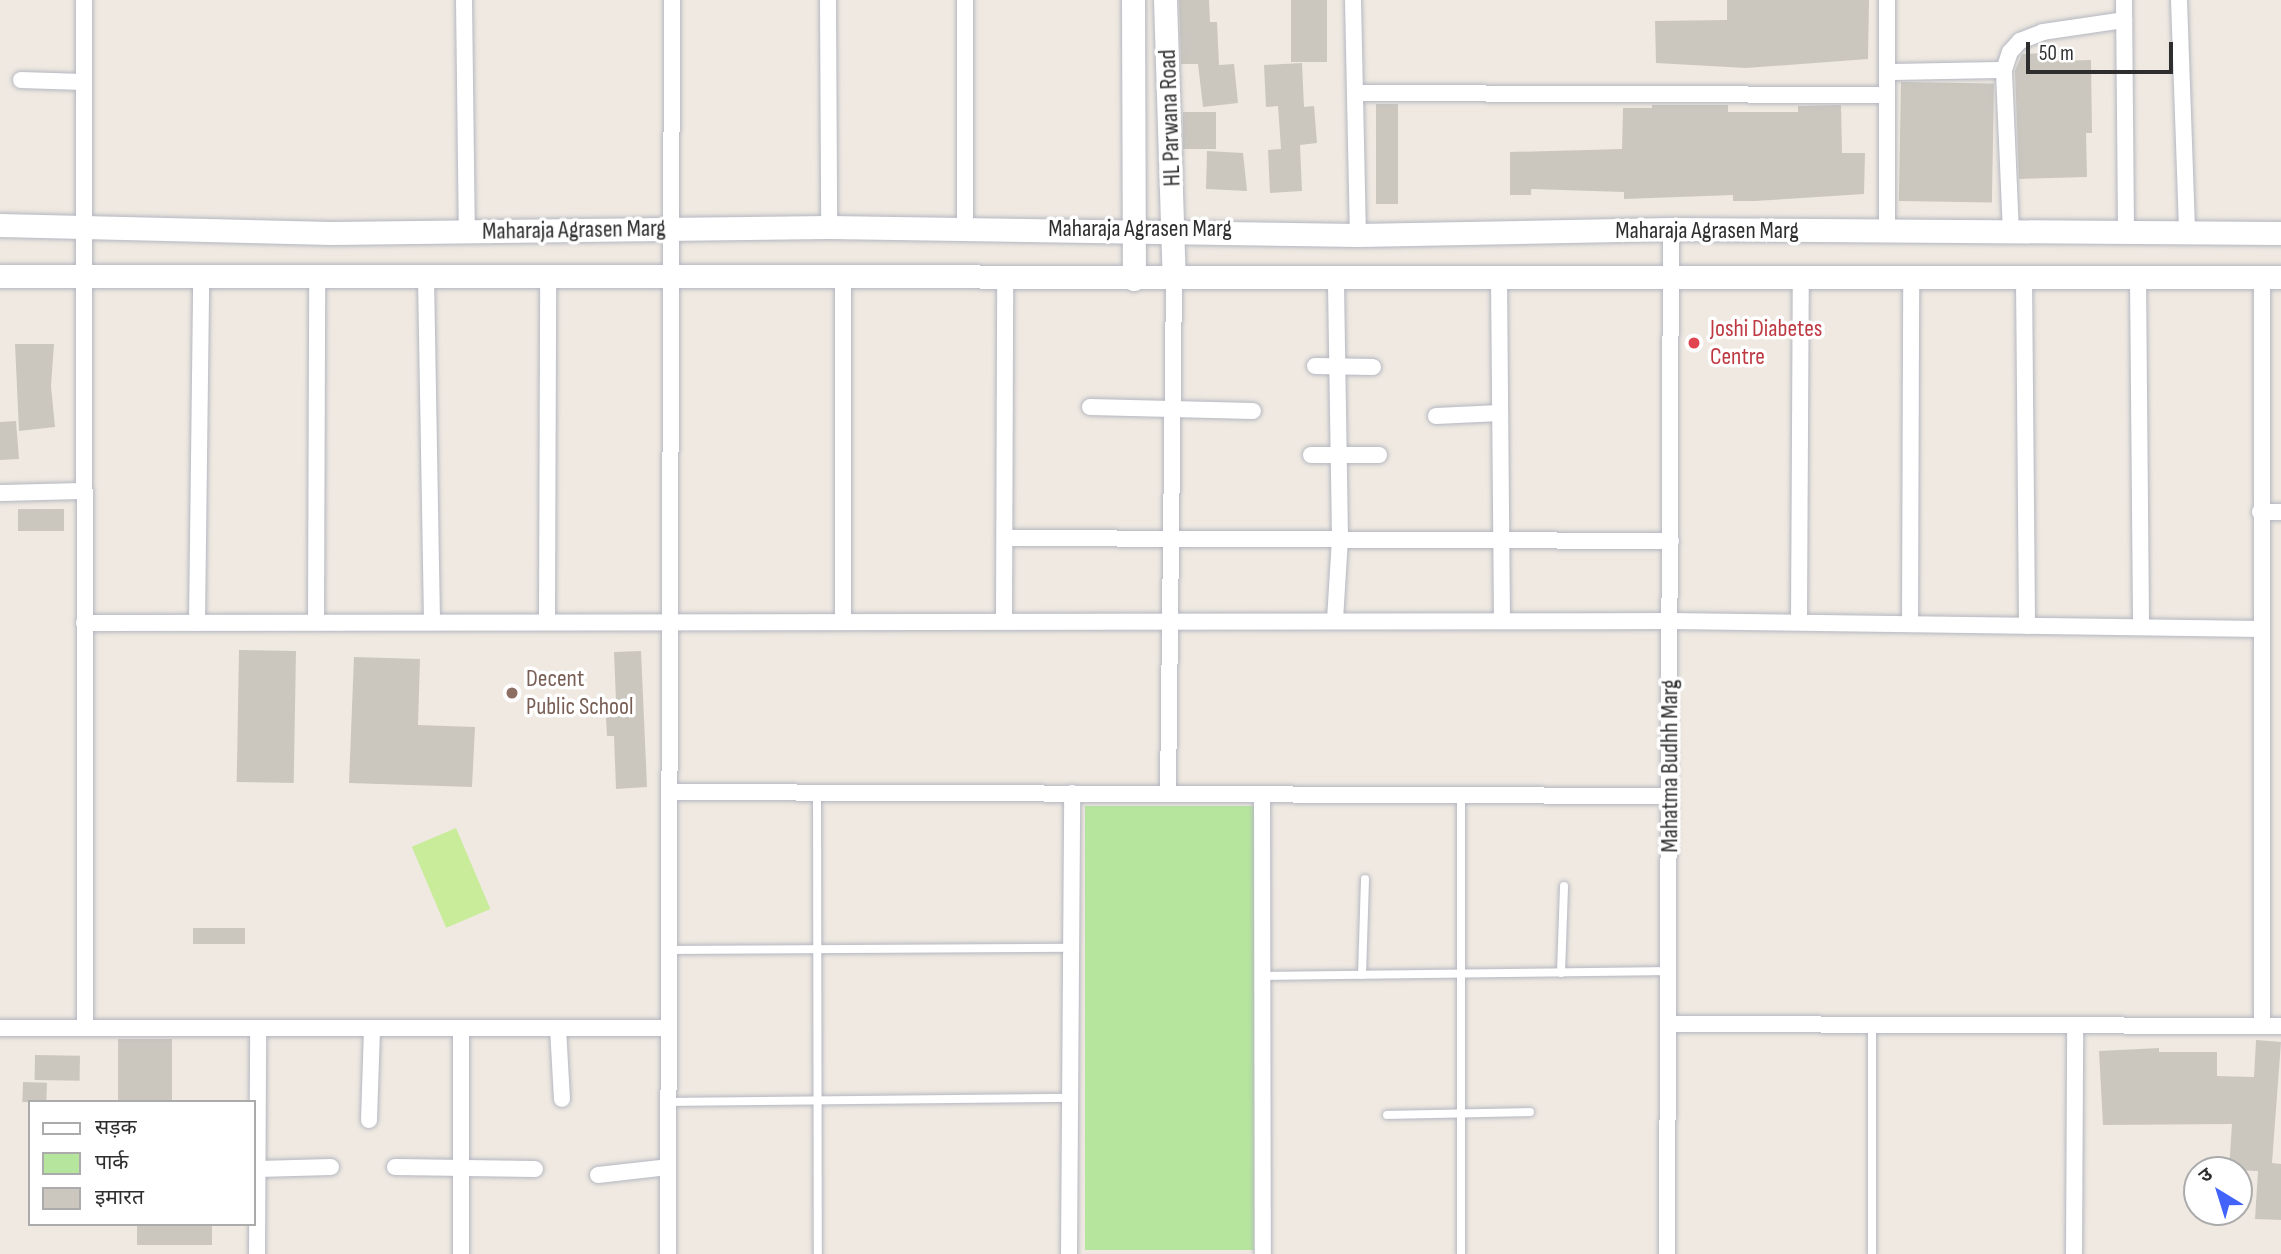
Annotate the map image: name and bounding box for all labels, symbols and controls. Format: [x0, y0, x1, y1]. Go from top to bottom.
scale bar [2029, 28, 2176, 72]
text: 50 m [2039, 41, 2074, 66]
street label: HL Parwana Road [1153, 49, 1187, 187]
street label: Maharaja Agrasen Marg [482, 214, 666, 246]
street label: Maharaja Agrasen Marg [1048, 215, 1232, 243]
street label: Maharaja Agrasen Marg [1615, 217, 1799, 245]
place label: Joshi Diabetes Centre [1710, 315, 1822, 371]
marker: Joshi Diabetes Centre [1684, 333, 1704, 353]
place label: Decent Public School [526, 665, 633, 721]
street label: Mahatma Budhh Marg [1656, 679, 1684, 853]
marker: Decent Public School [504, 685, 520, 701]
legend [28, 1100, 256, 1226]
text: सड़क [95, 1115, 137, 1140]
text: पार्क [95, 1150, 129, 1175]
north arrow [2183, 1156, 2253, 1226]
text: उ [2195, 1163, 2217, 1188]
text: इमारत [95, 1185, 144, 1210]

